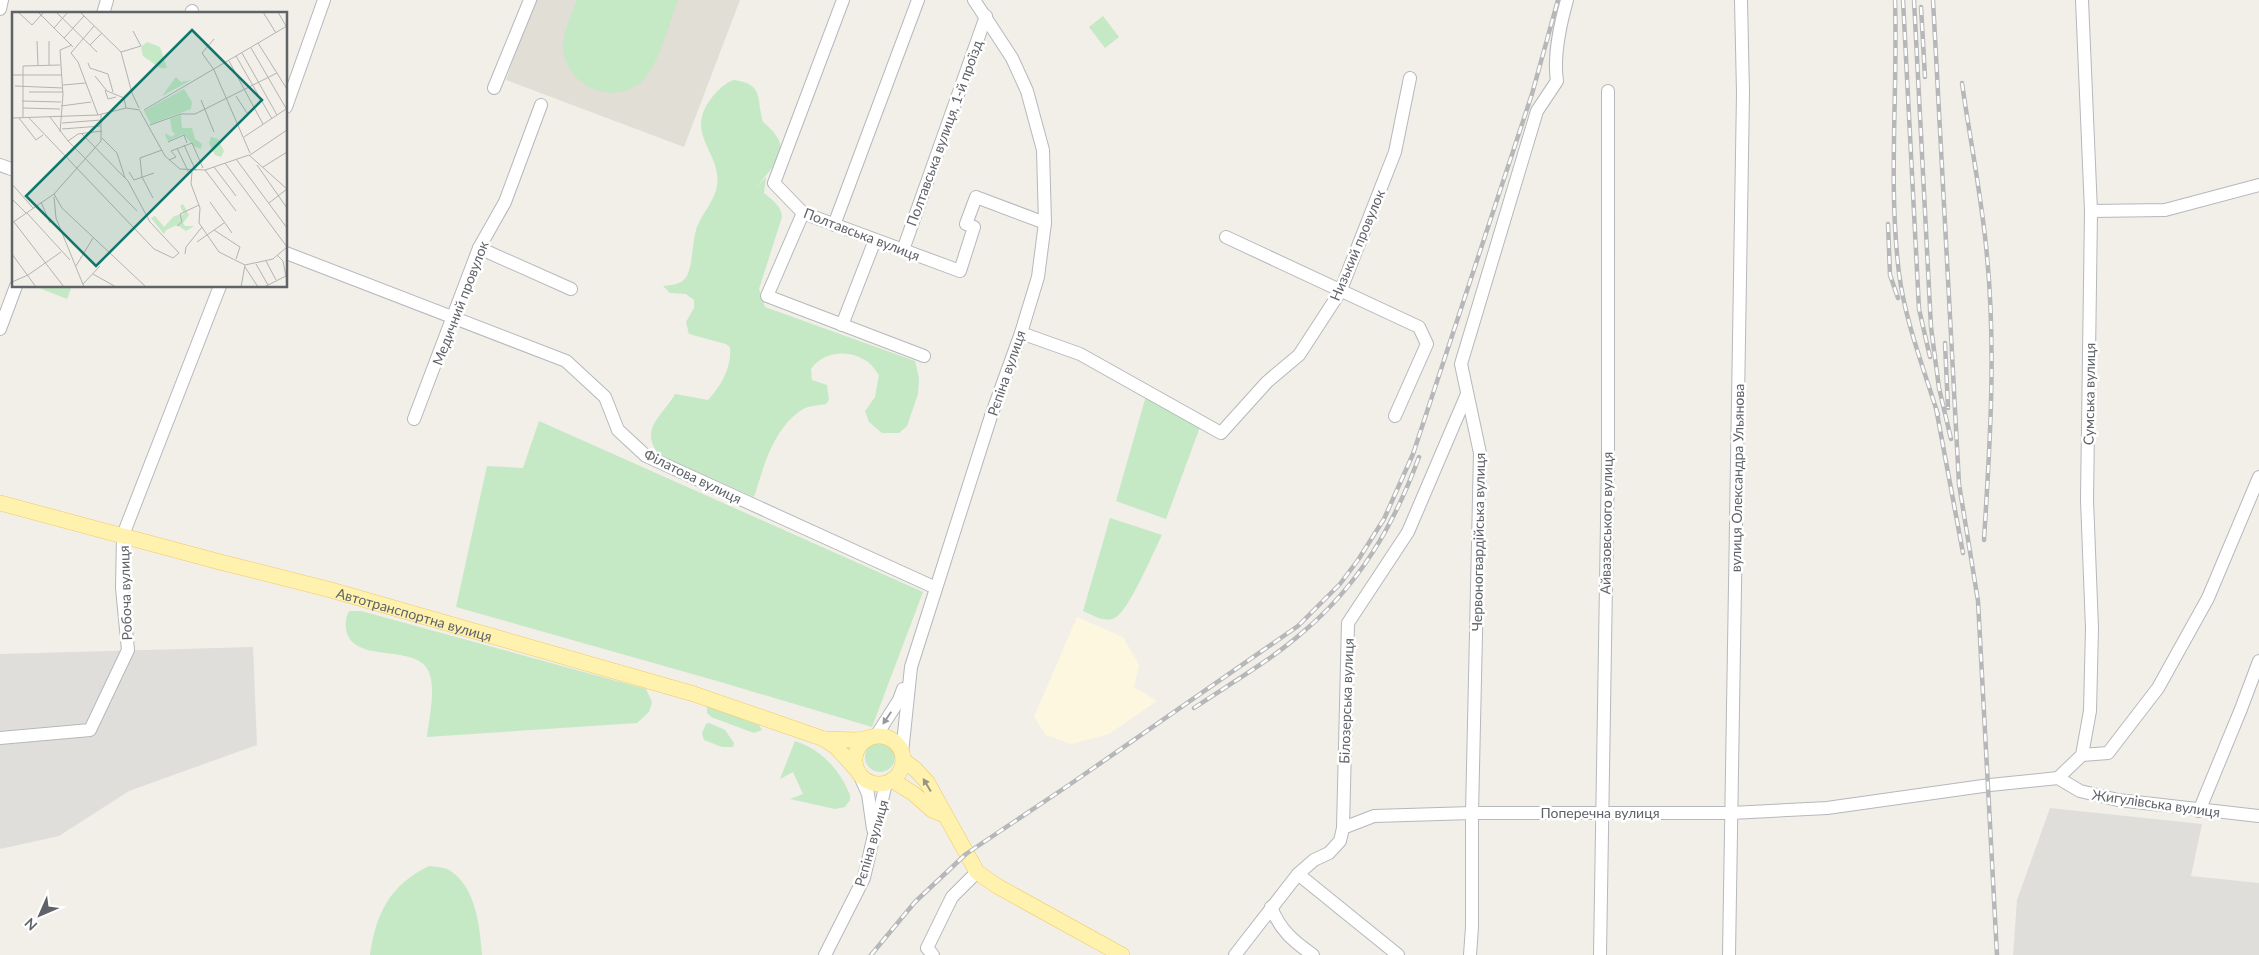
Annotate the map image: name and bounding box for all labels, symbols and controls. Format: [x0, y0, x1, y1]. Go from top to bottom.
inset map [12, 12, 288, 288]
street label: Полтавська вулиця, 1-й проїзд [902, 37, 986, 228]
street label: Низький провулок [1326, 186, 1388, 303]
street label: Полтавська вулиця [802, 204, 922, 264]
street label: Медичний провулок [428, 238, 492, 368]
street label: Рєпіна вулиця [983, 328, 1029, 418]
street label: Сумська вулиця [2080, 343, 2098, 445]
street label: вулиця Олександра Ульянова [1727, 384, 1747, 572]
street label: Філатова вулиця [641, 445, 745, 507]
street label: Айвазовського вулиця [1596, 451, 1616, 595]
street label: Червоногвардійська вулиця [1468, 453, 1488, 631]
street label: Робоча вулиця [115, 545, 135, 641]
street label: Автотранспортна вулиця [335, 584, 494, 644]
street label: Білозерська вулиця [1335, 638, 1357, 764]
one-way arrow [883, 711, 892, 725]
one-way arrow [923, 779, 932, 792]
street label: Жигулівська вулиця [2091, 786, 2221, 820]
street label: Рєпіна вулиця [851, 798, 891, 888]
street label: Поперечна вулиця [1540, 804, 1660, 821]
north arrow [15, 890, 65, 940]
text: N [21, 915, 40, 934]

